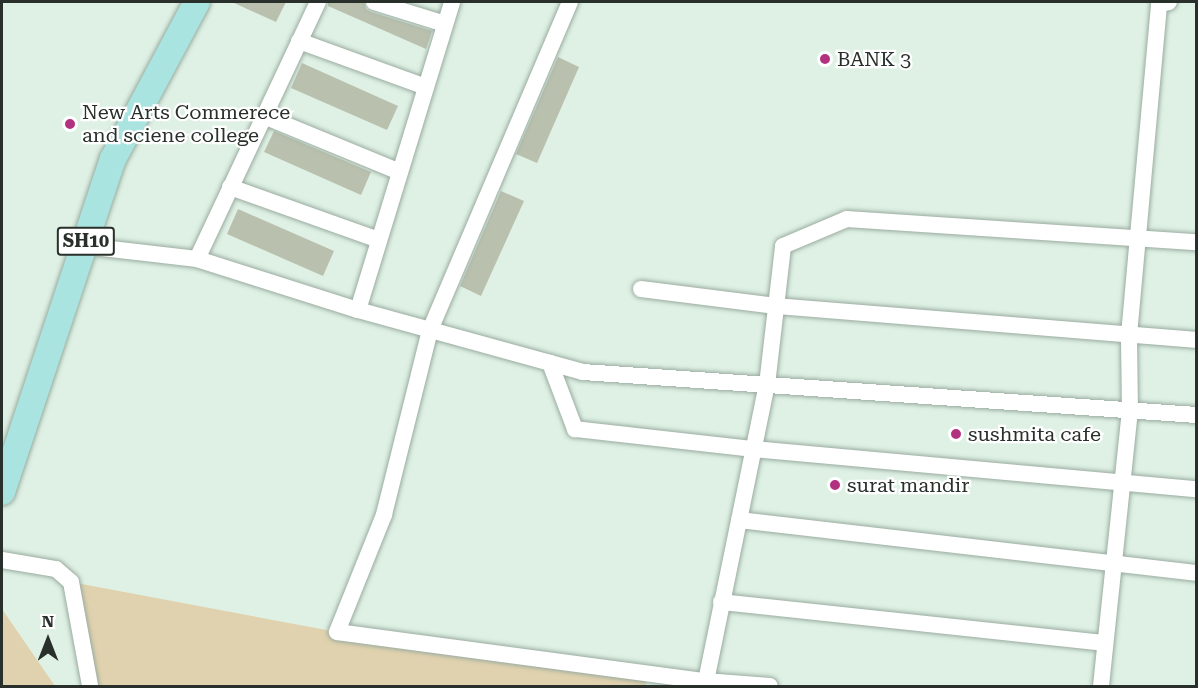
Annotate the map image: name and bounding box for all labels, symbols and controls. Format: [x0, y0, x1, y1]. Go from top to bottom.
place label: BANK 3 [837, 47, 911, 71]
marker: BANK 3 [818, 52, 832, 66]
place label: New Arts Commerece and sciene college [82, 100, 290, 147]
marker: New Arts Commerece and sciene college [63, 117, 77, 131]
road number: SH10 [56, 226, 116, 256]
place label: sushmita cafe [968, 422, 1101, 446]
marker: sushmita cafe [949, 427, 963, 441]
place label: surat mandir [847, 473, 969, 497]
marker: surat mandir [828, 478, 842, 492]
north arrow [18, 610, 78, 670]
text: N [42, 612, 54, 631]

